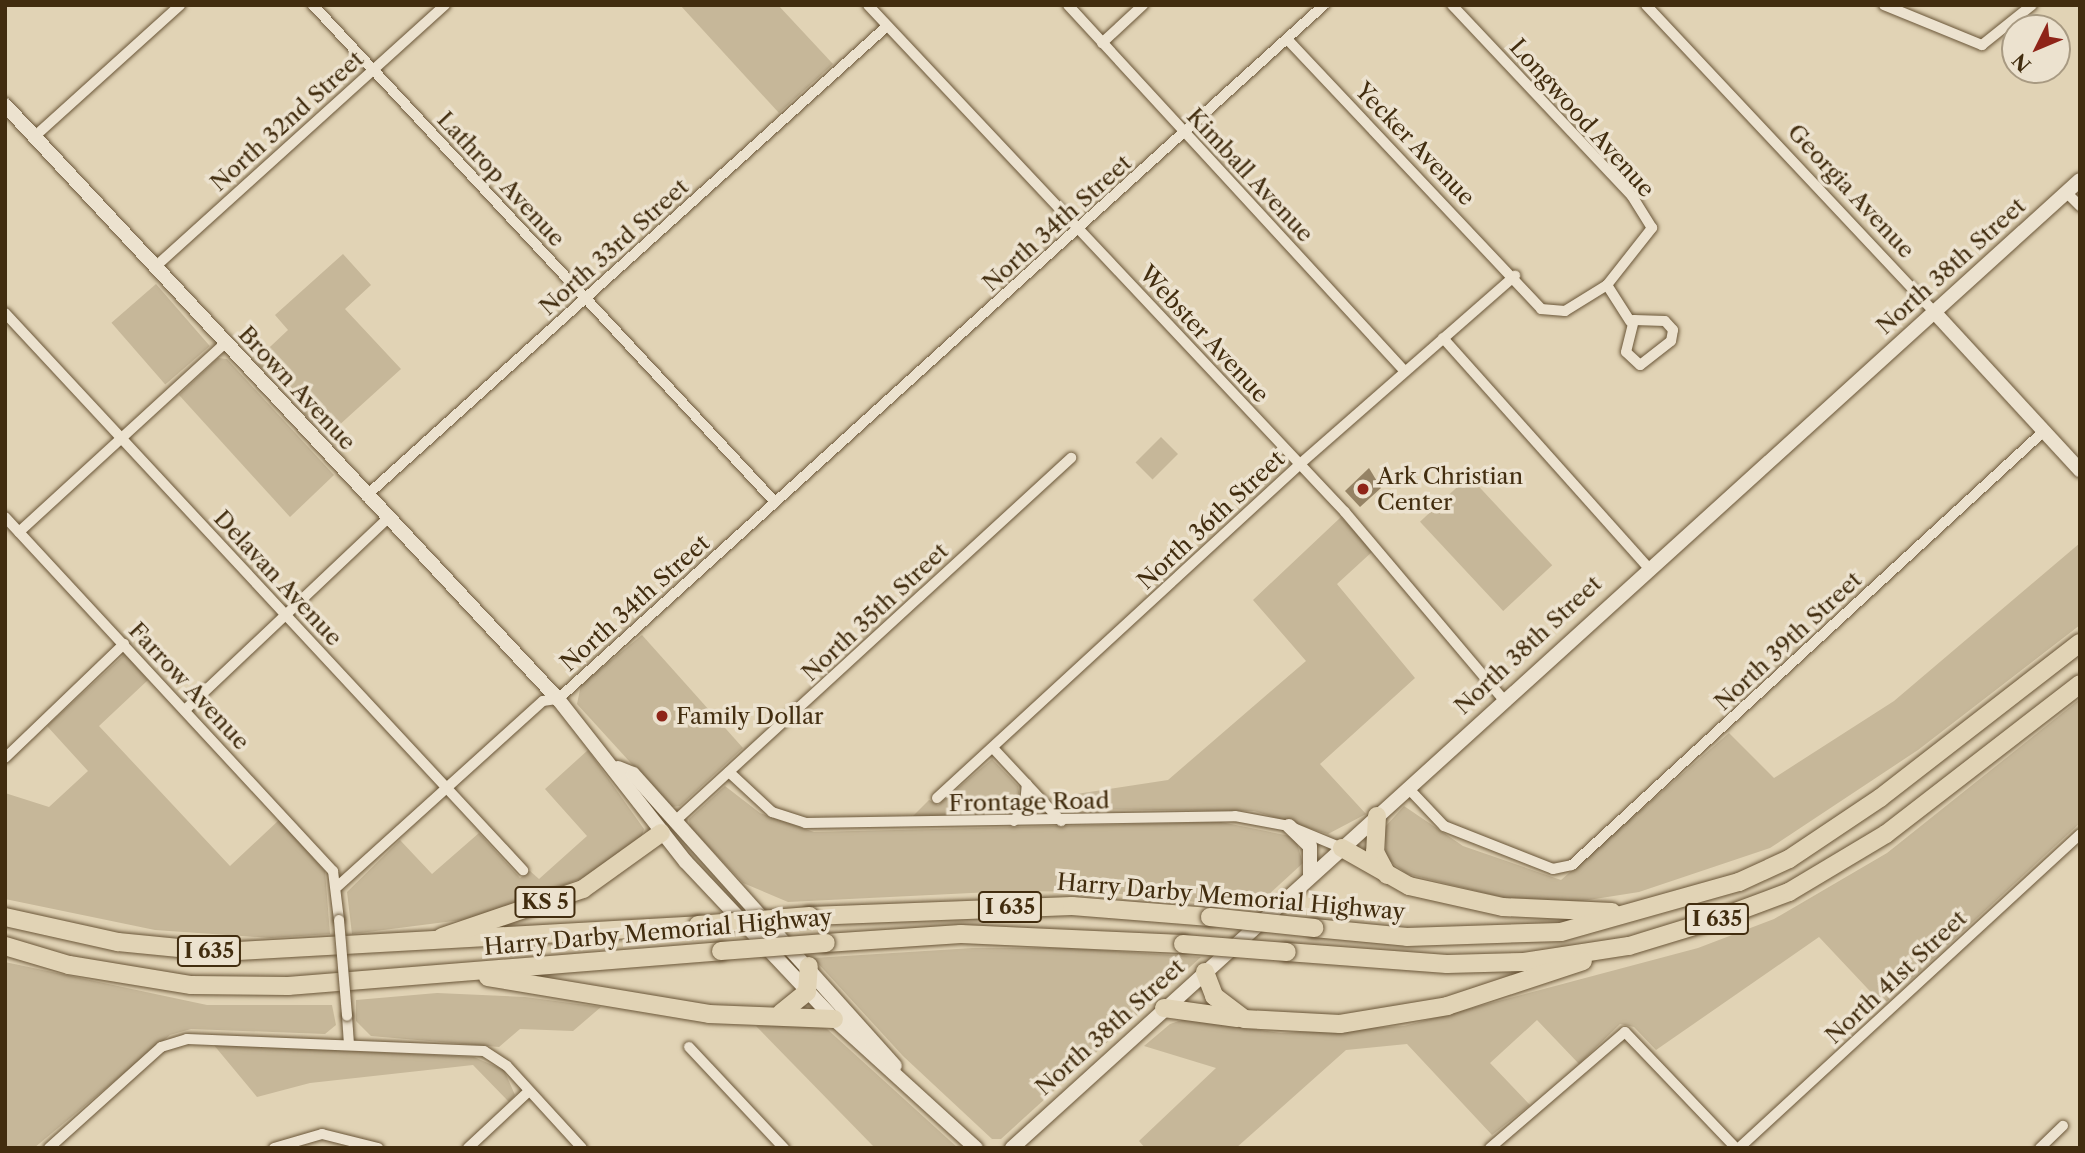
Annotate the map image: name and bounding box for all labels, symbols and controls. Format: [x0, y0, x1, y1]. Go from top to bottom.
north arrow [2001, 14, 2071, 84]
street label: Longwood Avenue [1503, 33, 1661, 203]
street label: North 32nd Street [205, 45, 369, 197]
text: N [2008, 48, 2036, 76]
street label: Yecker Avenue [1349, 76, 1481, 212]
street label: Kimball Avenue [1181, 102, 1319, 248]
street label: Lathrop Avenue [431, 105, 571, 253]
street label: Georgia Avenue [1781, 118, 1921, 264]
street label: North 34th Street [977, 149, 1137, 297]
street label: North 33rd Street [534, 173, 694, 321]
street label: North 38th Street [1871, 192, 2031, 340]
street label: Webster Avenue [1133, 259, 1275, 409]
street label: Brown Avenue [232, 320, 362, 456]
street label: North 36th Street [1132, 445, 1290, 595]
place label: Ark Christian Center [1377, 462, 1524, 516]
marker: Ark Christian Center [1355, 481, 1371, 497]
street label: Delavan Avenue [208, 504, 348, 652]
street label: North 34th Street [555, 529, 715, 677]
street label: North 35th Street [796, 537, 954, 687]
street label: North 39th Street [1709, 566, 1867, 716]
street label: North 38th Street [1449, 570, 1607, 720]
street label: Farrow Avenue [122, 616, 256, 756]
place label: Family Dollar [676, 702, 824, 730]
marker: Family Dollar [654, 708, 670, 724]
street label: Frontage Road [948, 787, 1110, 817]
street label: Harry Darby Memorial Highway [1055, 868, 1407, 926]
road number: KS 5 [514, 884, 576, 920]
road number: I 635 [977, 890, 1043, 925]
road number: I 635 [1684, 902, 1750, 936]
street label: Harry Darby Memorial Highway [482, 903, 834, 961]
street label: North 41st Street [1820, 904, 1972, 1050]
road number: I 635 [176, 934, 242, 968]
street label: North 38th Street [1030, 953, 1190, 1101]

